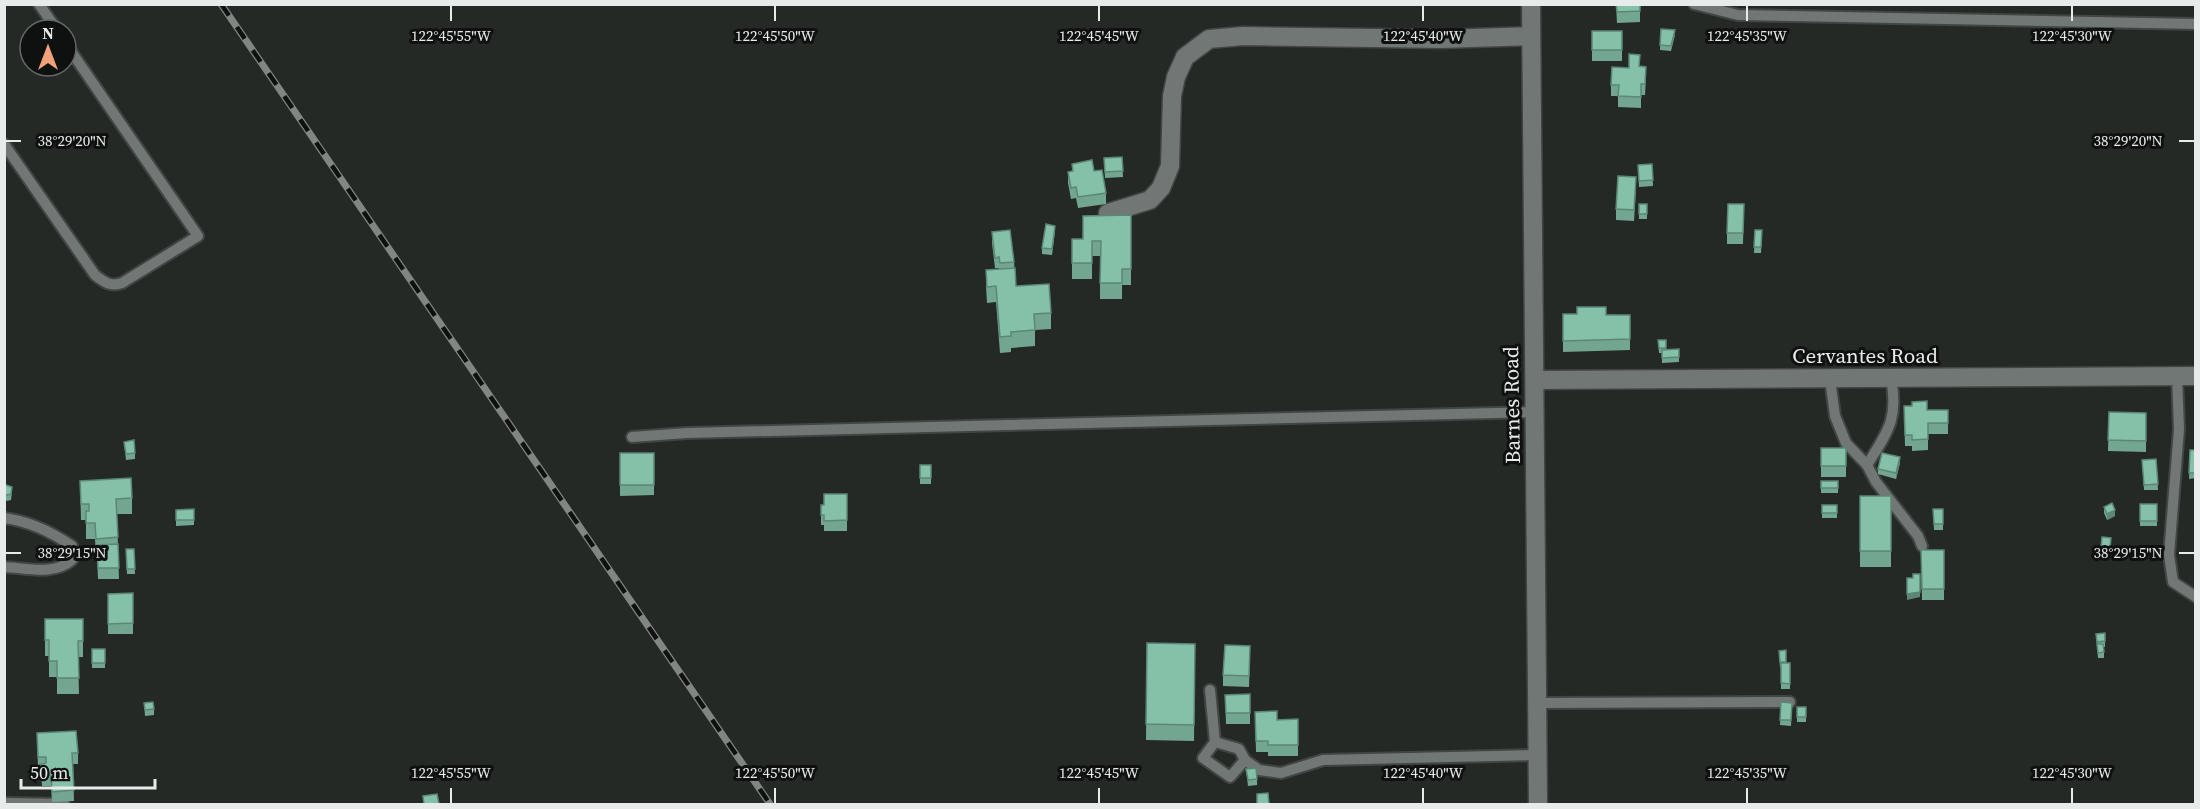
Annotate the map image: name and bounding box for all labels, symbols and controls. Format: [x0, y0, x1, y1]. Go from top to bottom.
north arrow [18, 18, 78, 78]
text: N [42, 22, 54, 44]
text: 122°45'55"W [411, 25, 492, 46]
text: 122°45'50"W [735, 25, 816, 46]
text: 122°45'45"W [1059, 25, 1140, 46]
text: 122°45'40"W [1383, 25, 1464, 46]
text: 122°45'35"W [1707, 25, 1788, 46]
text: 122°45'30"W [2032, 25, 2113, 46]
text: 38°29'20"N [37, 130, 107, 151]
text: 38°29'20"N [2093, 130, 2163, 151]
street label: Cervantes Road [1792, 341, 1938, 370]
street label: Barnes Road [1496, 346, 1527, 464]
text: 38°29'15"N [37, 542, 107, 563]
text: 38°29'15"N [2093, 542, 2163, 563]
scale bar [21, 752, 154, 790]
text: 50 m [30, 760, 68, 785]
text: 122°45'55"W [411, 762, 492, 783]
text: 122°45'50"W [735, 762, 816, 783]
text: 122°45'45"W [1059, 762, 1140, 783]
text: 122°45'40"W [1383, 762, 1464, 783]
text: 122°45'35"W [1707, 762, 1788, 783]
text: 122°45'30"W [2032, 762, 2113, 783]

